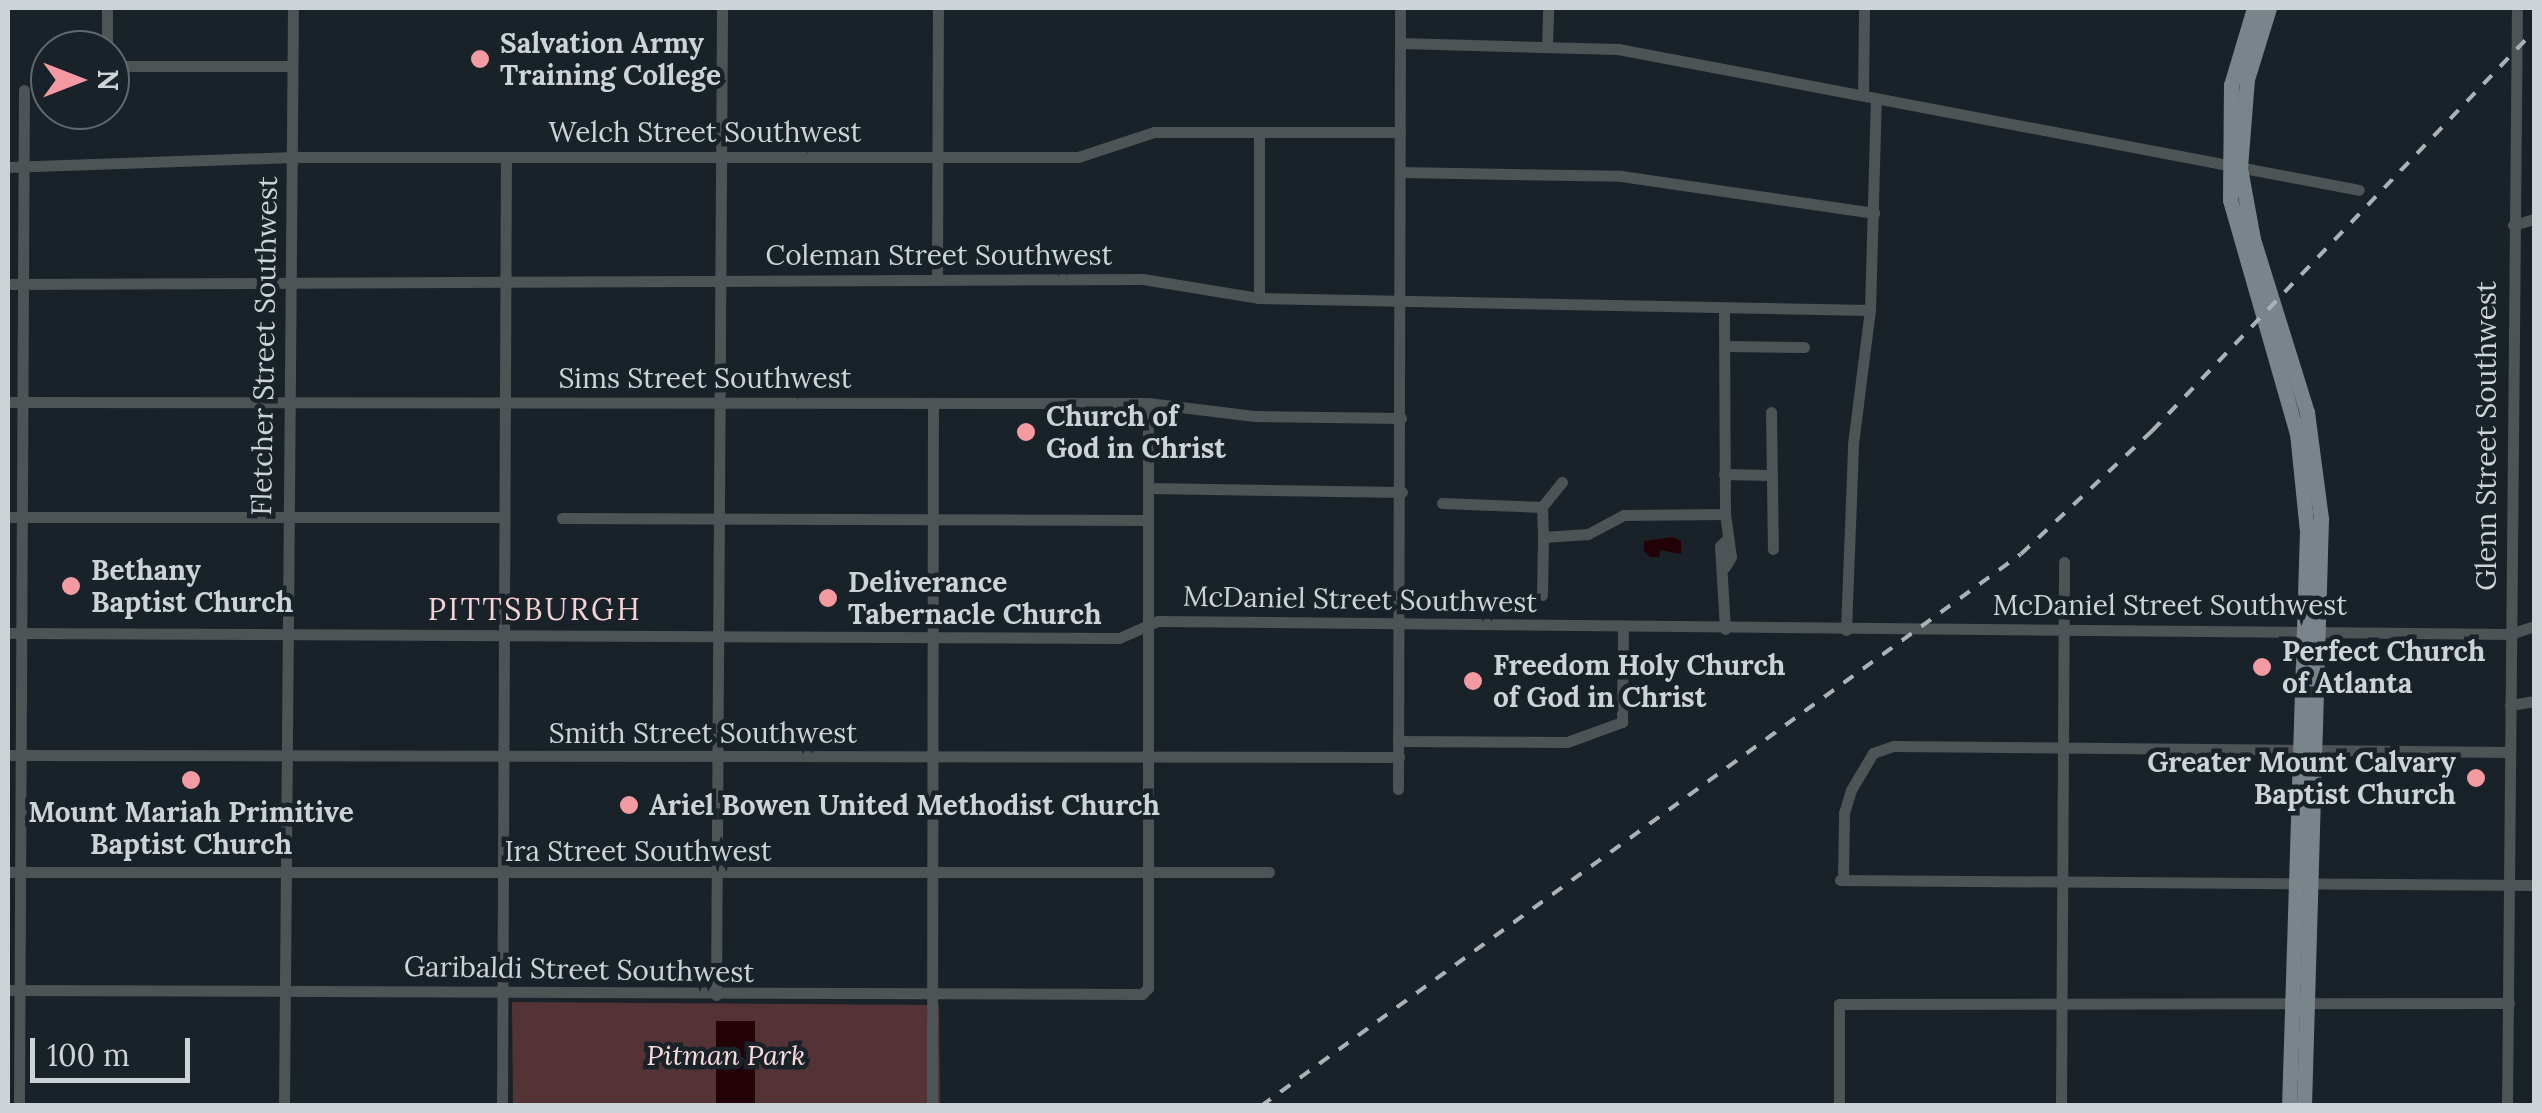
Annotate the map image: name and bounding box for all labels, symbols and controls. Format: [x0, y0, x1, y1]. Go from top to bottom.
place label: Salvation Army Training College [500, 26, 721, 92]
north arrow [30, 30, 130, 130]
marker: Salvation Army Training College [469, 48, 491, 70]
text: N [90, 69, 126, 91]
street label: Welch Street Southwest [549, 115, 861, 149]
street label: Fletcher Street Southwest [244, 176, 284, 516]
street label: Coleman Street Southwest [766, 238, 1112, 272]
street label: Glenn Street Southwest [2469, 281, 2503, 591]
street label: Sims Street Southwest [558, 361, 852, 395]
place label: Church of God in Christ [1046, 399, 1226, 465]
marker: Church of God in Christ [1015, 421, 1037, 443]
place label: Bethany Baptist Church [91, 553, 293, 619]
place label: Deliverance Tabernacle Church [848, 565, 1102, 631]
marker: Bethany Baptist Church [60, 575, 82, 597]
street label: McDaniel Street Southwest [1183, 579, 1537, 619]
marker: Deliverance Tabernacle Church [817, 587, 839, 609]
street label: McDaniel Street Southwest [1993, 588, 2347, 622]
district label: PITTSBURGH [428, 591, 642, 627]
place label: Perfect Church of Atlanta [2282, 634, 2486, 700]
place label: Freedom Holy Church of God in Christ [1493, 648, 1785, 714]
marker: Perfect Church of Atlanta [2251, 656, 2273, 678]
marker: Freedom Holy Church of God in Christ [1462, 670, 1484, 692]
street label: Smith Street Southwest [549, 716, 857, 750]
place label: Greater Mount Calvary Baptist Church [2147, 745, 2456, 811]
marker: Greater Mount Calvary Baptist Church [2465, 767, 2487, 789]
marker: Mount Mariah Primitive Baptist Church [180, 769, 202, 791]
place label: Ariel Bowen United Methodist Church [649, 788, 1160, 822]
marker: Ariel Bowen United Methodist Church [618, 794, 640, 816]
place label: Mount Mariah Primitive Baptist Church [28, 795, 354, 861]
street label: Ira Street Southwest [504, 834, 772, 868]
street label: Garibaldi Street Southwest [404, 949, 754, 989]
scale bar [35, 1018, 195, 1080]
text: 100 m [47, 1036, 130, 1074]
park label: Pitman Park [646, 1038, 806, 1072]

